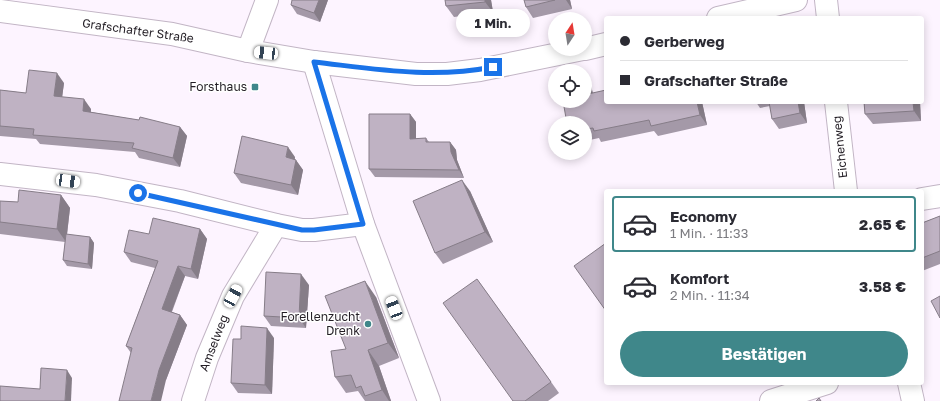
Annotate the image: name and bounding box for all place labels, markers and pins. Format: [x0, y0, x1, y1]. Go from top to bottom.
place label: Forsthaus [189, 79, 247, 94]
marker: Forsthaus [250, 82, 260, 92]
place label: Forellenzucht Drenk [280, 309, 360, 338]
marker: Forellenzucht Drenk [363, 319, 373, 329]

